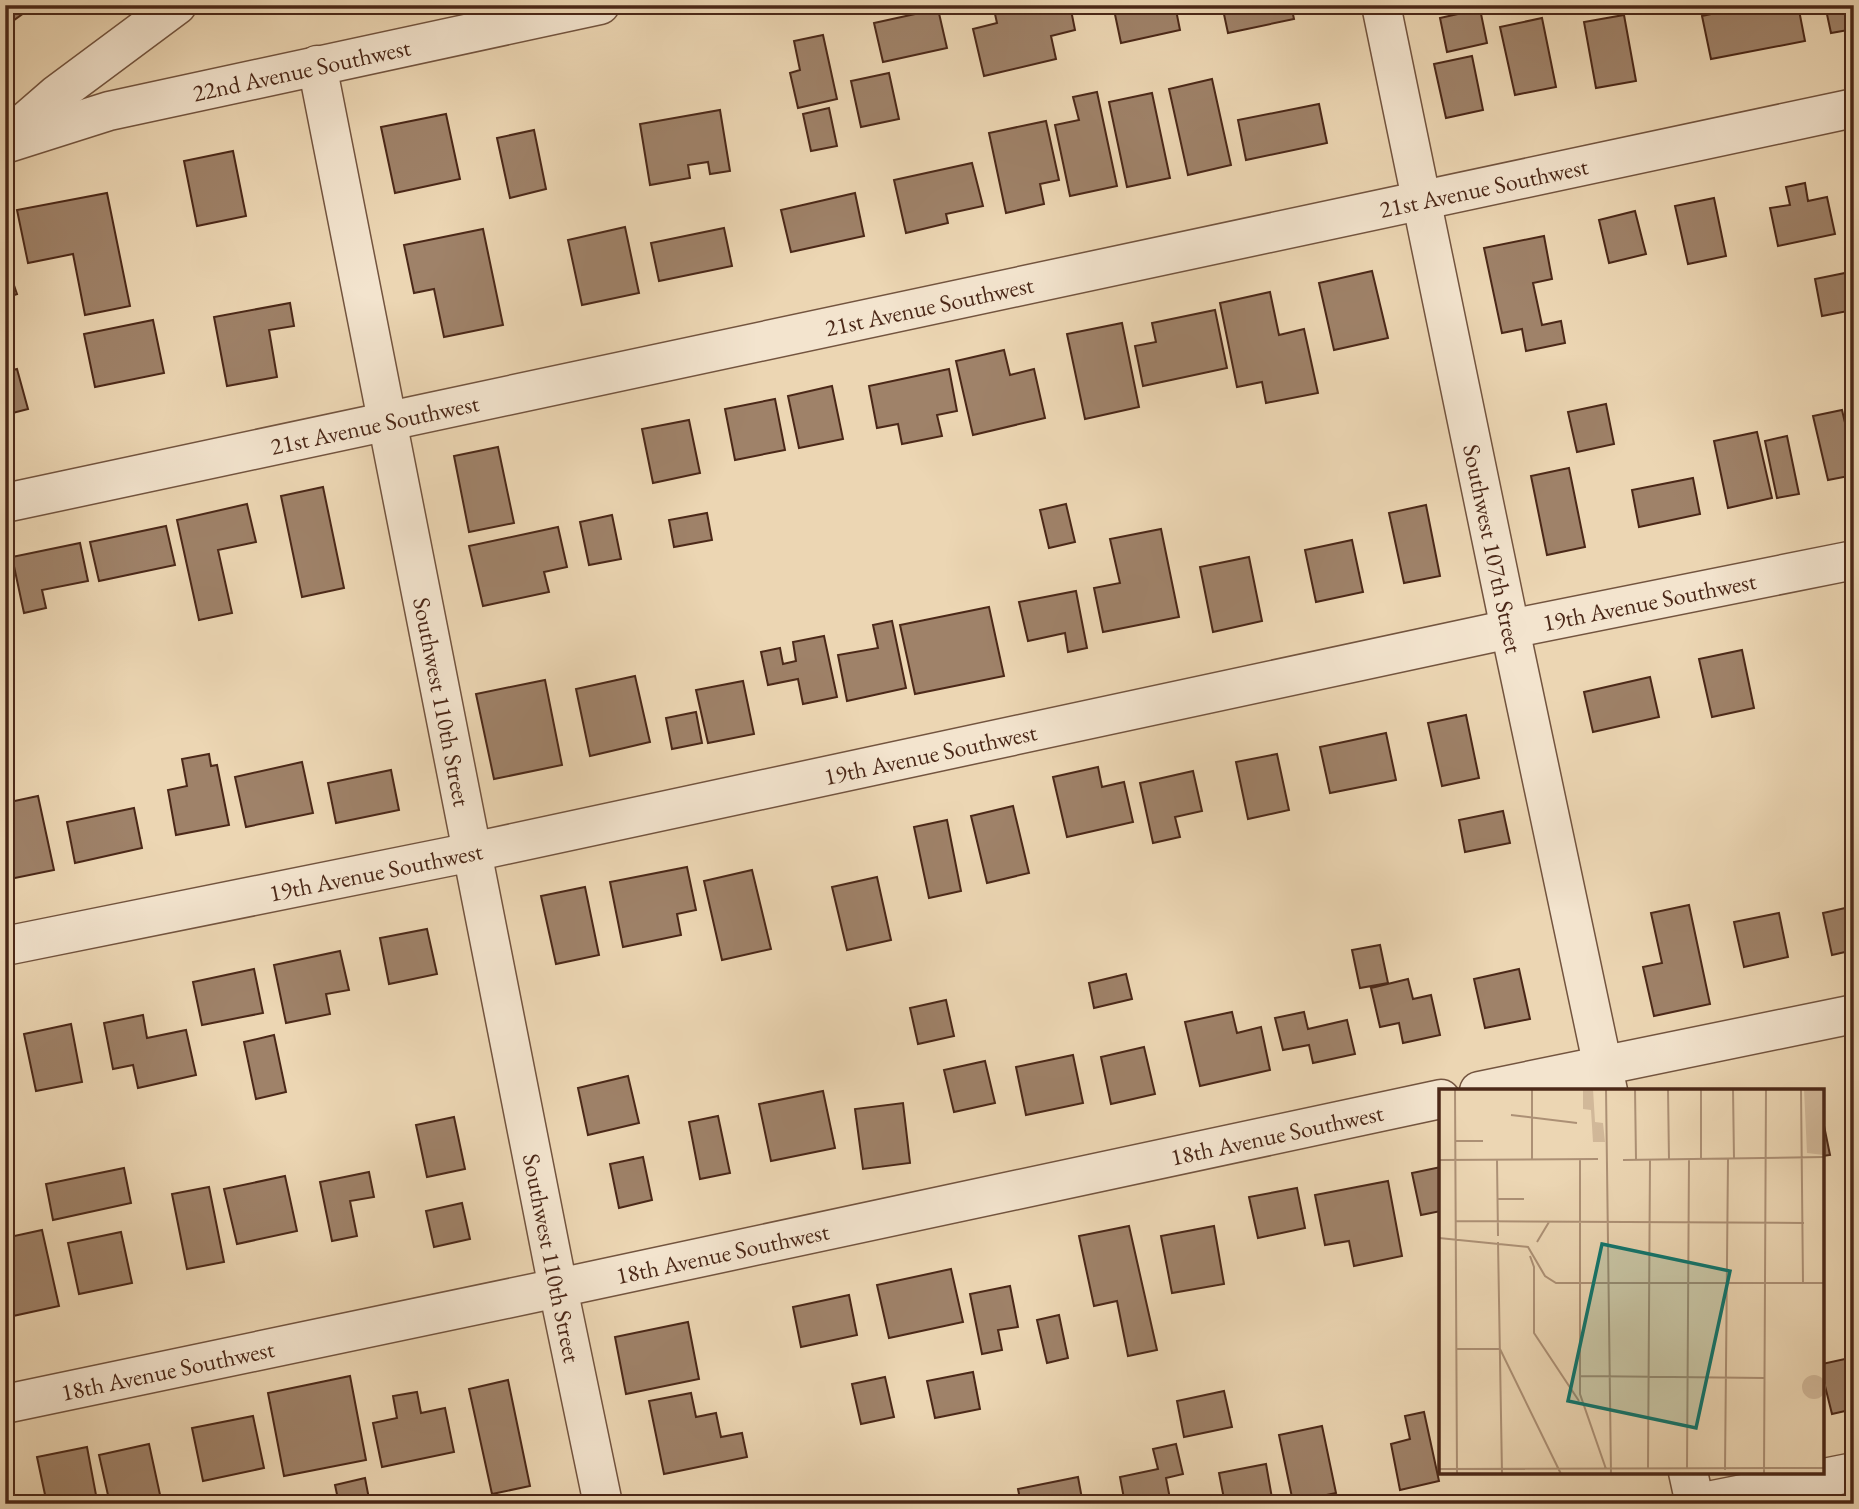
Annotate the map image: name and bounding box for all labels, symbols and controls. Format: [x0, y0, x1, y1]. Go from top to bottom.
street label: 22nd Avenue Southwest [190, 31, 414, 108]
street label: 21st Avenue Southwest [1376, 150, 1591, 224]
street label: 21st Avenue Southwest [822, 268, 1037, 343]
street label: 21st Avenue Southwest [268, 387, 482, 461]
street label: Southwest 107th Street [1457, 441, 1530, 656]
street label: 19th Avenue Southwest [1540, 564, 1759, 638]
street label: Southwest 110th Street [407, 595, 478, 809]
street label: 19th Avenue Southwest [821, 716, 1040, 792]
street label: 19th Avenue Southwest [266, 835, 486, 908]
inset map [1439, 1089, 1824, 1474]
street label: 18th Avenue Southwest [1167, 1096, 1387, 1172]
street label: Southwest 110th Street [516, 1151, 589, 1366]
street label: 18th Avenue Southwest [613, 1215, 832, 1291]
street label: 18th Avenue Southwest [58, 1332, 277, 1407]

